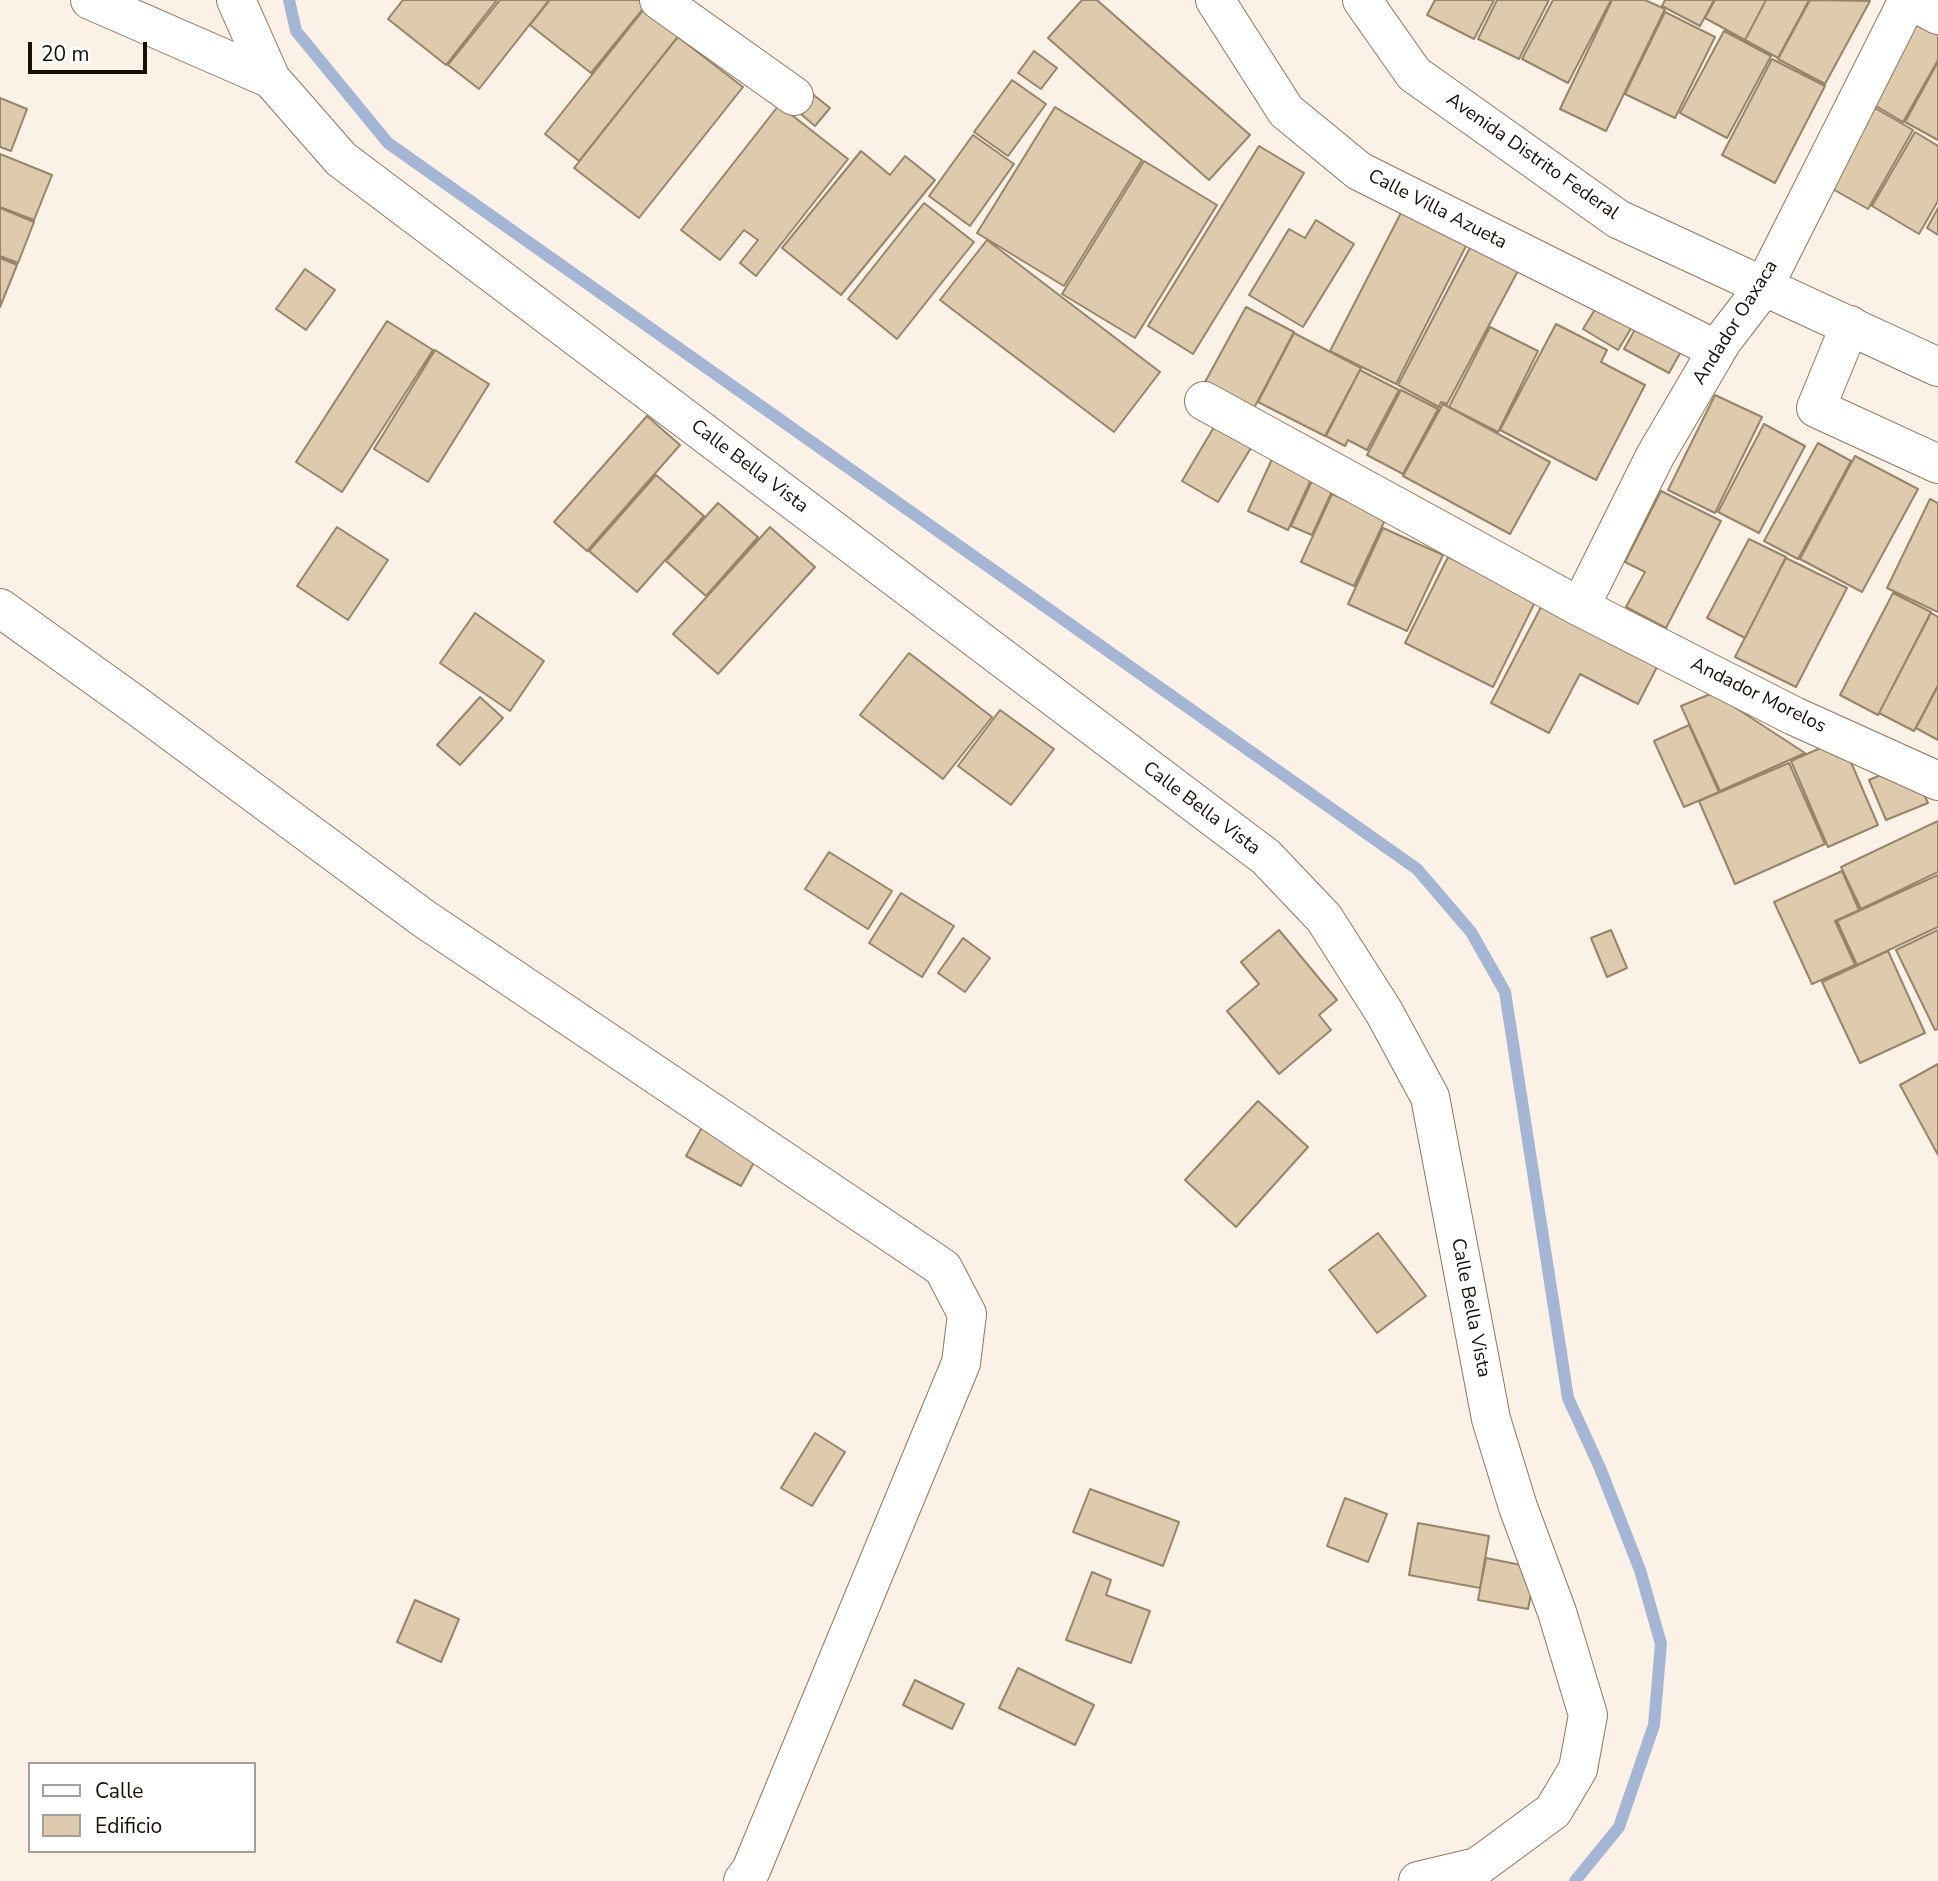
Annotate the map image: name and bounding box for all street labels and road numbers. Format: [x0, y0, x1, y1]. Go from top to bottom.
street label: Avenida Distrito Federal [1441, 89, 1623, 225]
street label: Calle Villa Azueta [1364, 165, 1510, 255]
street label: Andador Oaxaca [1689, 257, 1783, 389]
street label: Calle Bella Vista [686, 415, 812, 519]
street label: Andador Morelos [1687, 653, 1829, 739]
street label: Calle Bella Vista [1138, 757, 1264, 861]
street label: Calle Bella Vista [1445, 1237, 1495, 1379]

